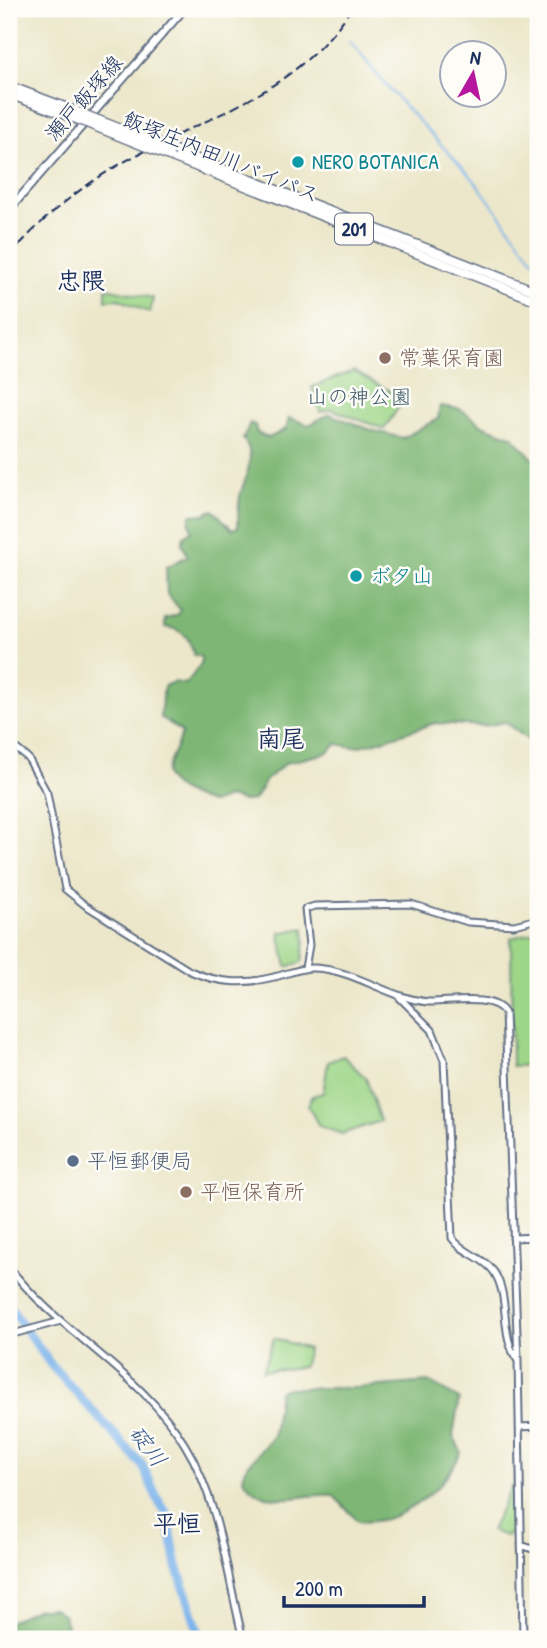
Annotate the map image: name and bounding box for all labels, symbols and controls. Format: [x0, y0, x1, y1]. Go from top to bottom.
north arrow [438, 38, 508, 108]
text: N [469, 44, 483, 71]
street label: 瀬戸飯塚線 [38, 49, 129, 147]
street label: 飯塚庄内田川バイパス [119, 104, 324, 209]
place label: NERO BOTANICA [312, 147, 439, 176]
marker: NERO BOTANICA [290, 154, 306, 170]
road number: 201 [335, 214, 373, 244]
district label: 忠隈 [57, 264, 105, 296]
place label: 常葉保育園 [399, 343, 504, 372]
marker: 常葉保育園 [377, 350, 393, 366]
park label: 山の神公園 [307, 382, 412, 411]
place label: ボタ山 [370, 561, 433, 590]
marker: ボタ山 [348, 568, 364, 584]
district label: 南尾 [257, 722, 305, 754]
place label: 平恒郵便局 [87, 1146, 192, 1175]
marker: 平恒郵便局 [65, 1153, 81, 1169]
place label: 平恒保育所 [200, 1177, 305, 1206]
marker: 平恒保育所 [178, 1184, 194, 1200]
water label: 碇川 [122, 1418, 175, 1473]
district label: 平恒 [153, 1507, 201, 1539]
scale bar [284, 1564, 424, 1608]
text: 200 m [295, 1574, 343, 1603]

